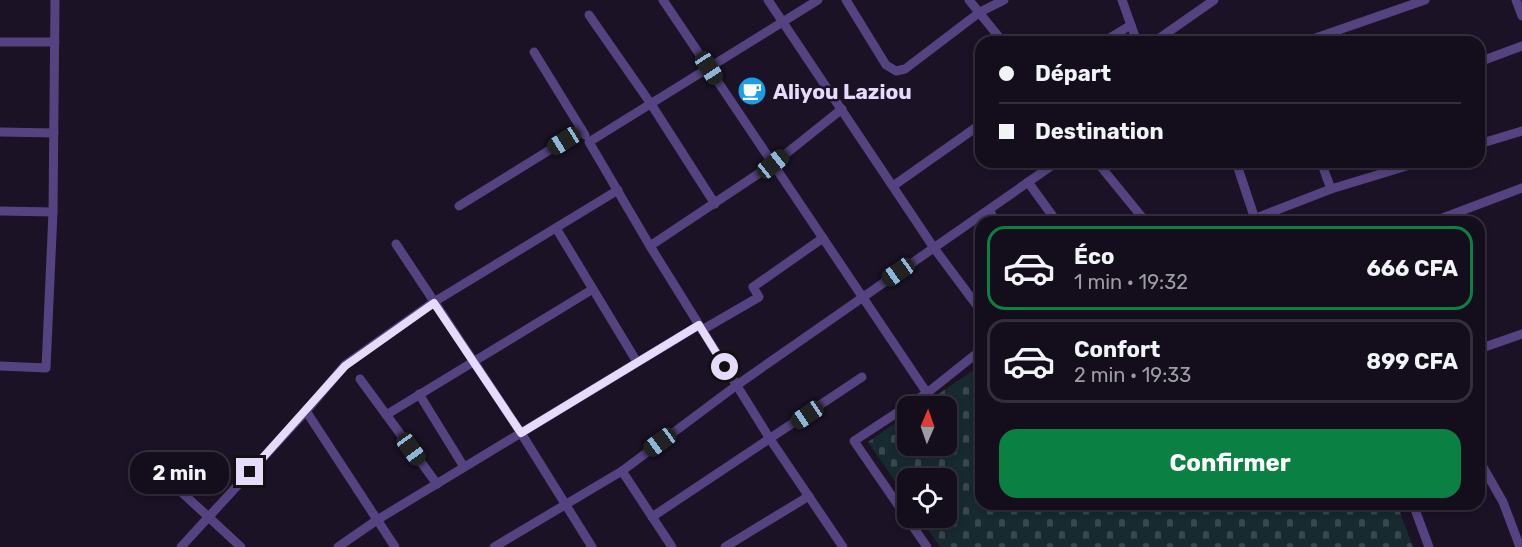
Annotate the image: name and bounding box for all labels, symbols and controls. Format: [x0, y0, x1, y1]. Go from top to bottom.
car [692, 48, 726, 88]
text: Départ [1035, 60, 1111, 87]
cafe icon: Aliyou Laziou [736, 75, 768, 107]
place label: Aliyou Laziou [773, 79, 912, 104]
text: Destination [1035, 118, 1164, 145]
car [544, 124, 584, 158]
car [753, 146, 793, 182]
icon: car [1002, 241, 1056, 295]
text: Éco [1074, 243, 1114, 270]
car [878, 254, 918, 290]
text: 666 CFA [1366, 255, 1458, 282]
text: 1 min · 19:32 [1074, 270, 1188, 294]
icon: car [1002, 334, 1056, 388]
text: Confort [1074, 336, 1160, 363]
text: 899 CFA [1366, 348, 1458, 375]
route start [711, 353, 738, 380]
text: 2 min · 19:33 [1074, 363, 1191, 387]
north arrow [897, 396, 957, 456]
map controls [897, 396, 957, 528]
car [787, 397, 827, 433]
car [640, 424, 680, 460]
car [393, 429, 429, 469]
button: Confirmer [999, 429, 1461, 498]
callout: 2 min [130, 451, 229, 493]
route end [236, 458, 263, 485]
text: 2 min [152, 461, 207, 485]
button: locate [897, 468, 957, 528]

